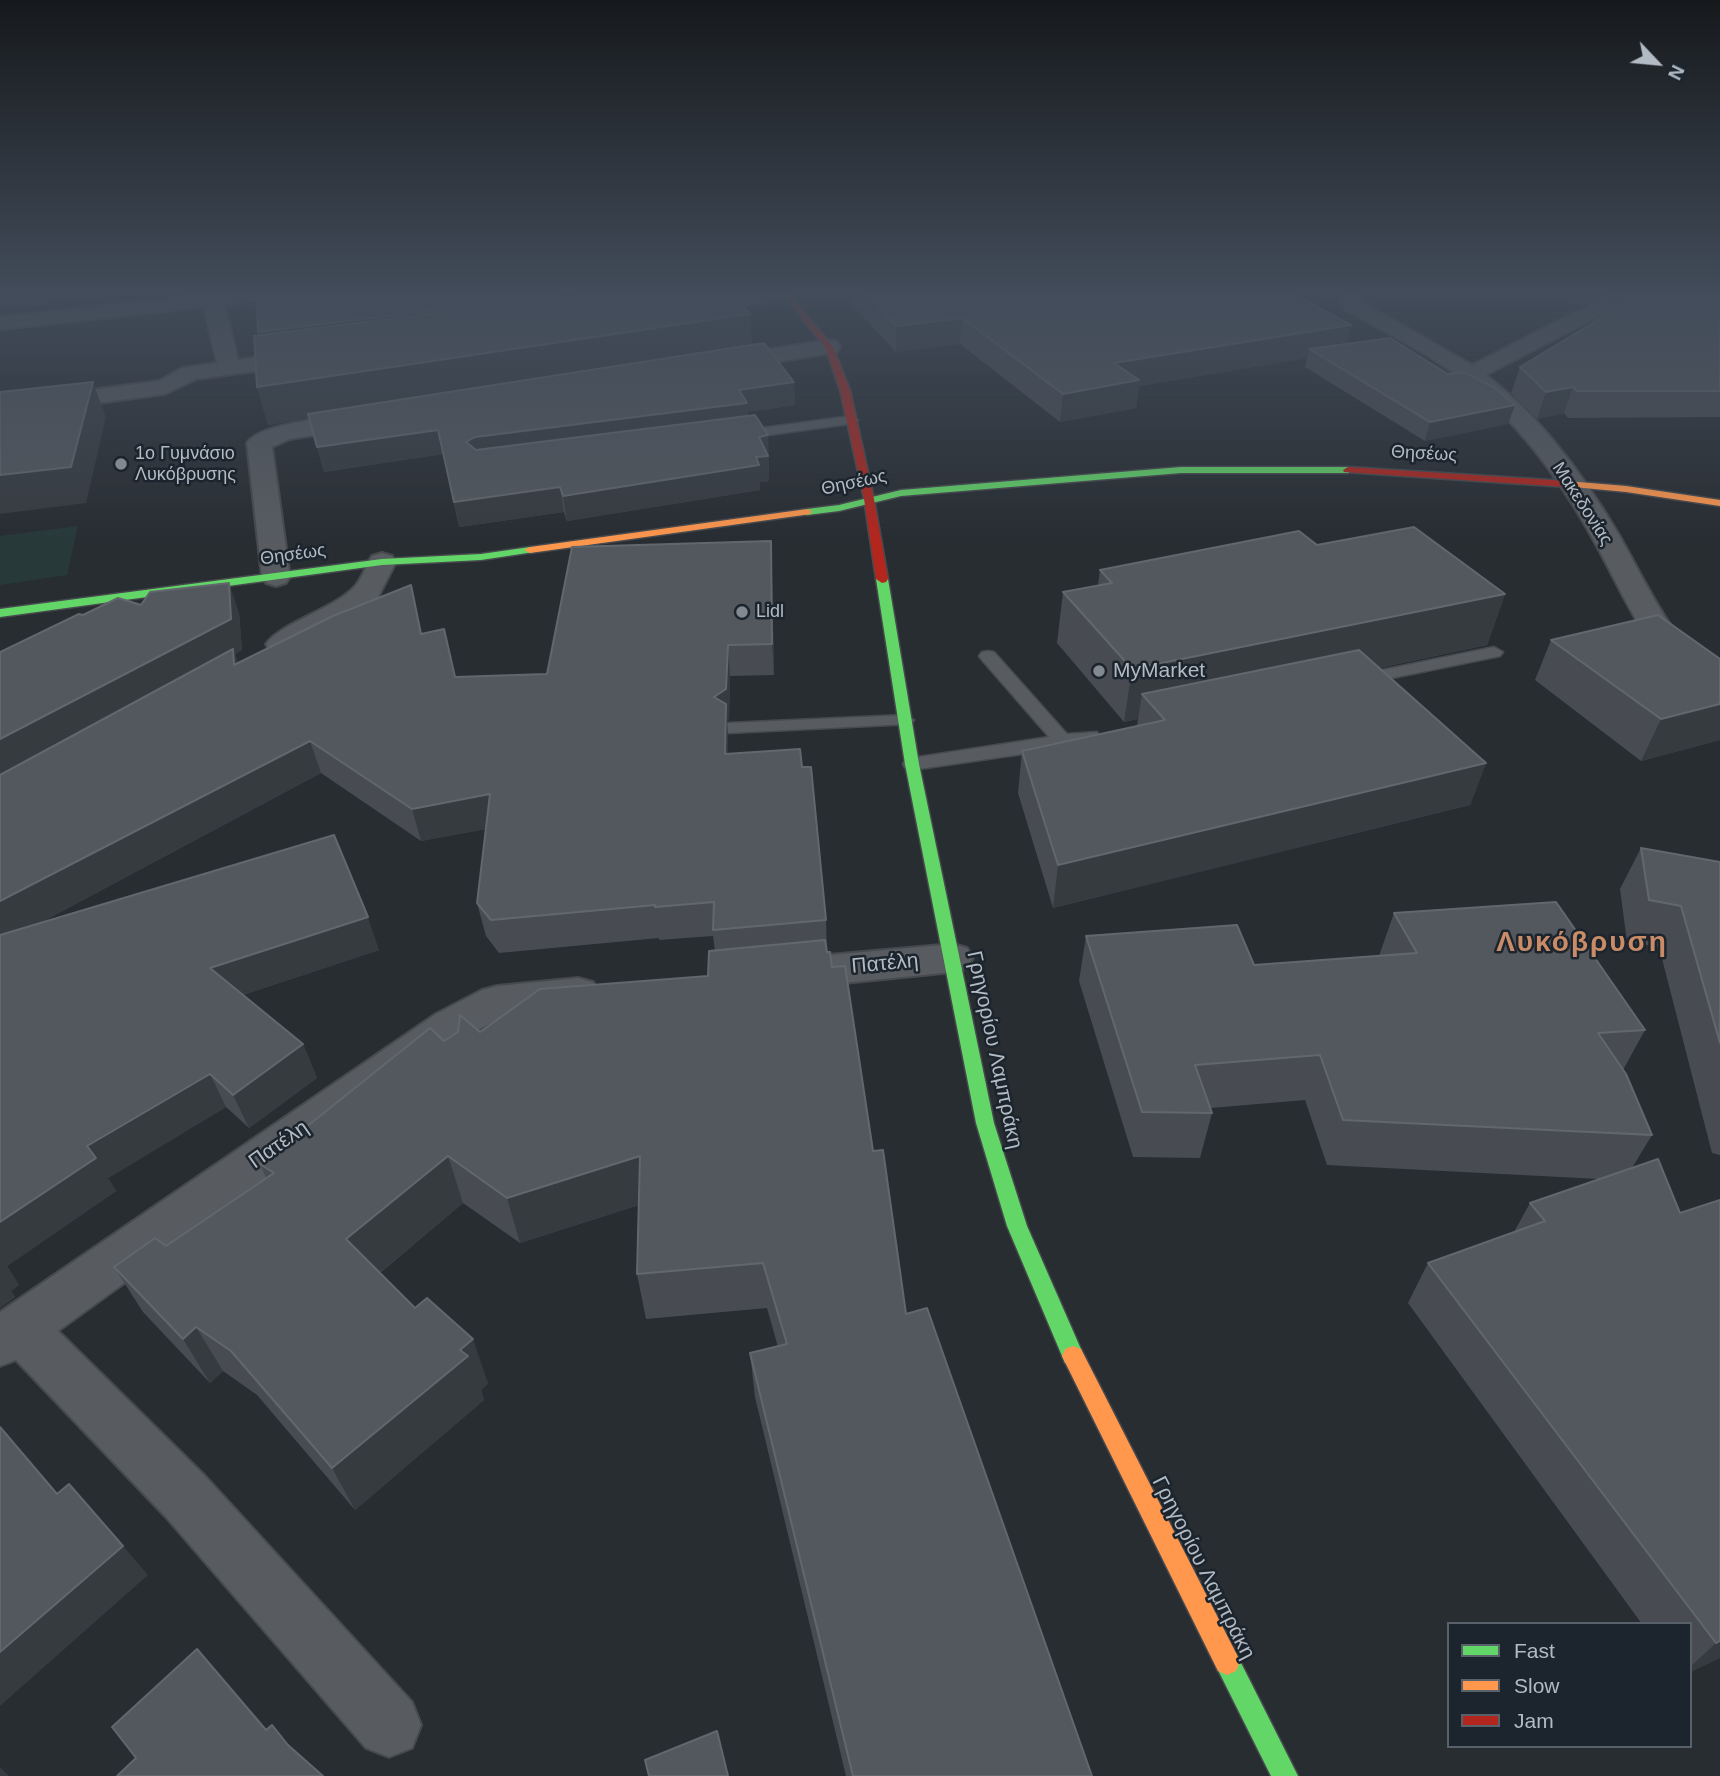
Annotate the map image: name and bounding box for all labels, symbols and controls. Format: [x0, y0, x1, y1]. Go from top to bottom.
north arrow [1622, 28, 1692, 98]
text: N [1664, 62, 1689, 83]
street label: Θησέως [1391, 441, 1457, 467]
place label: 1ο Γυμνάσιο Λυκόβρυσης [135, 443, 236, 486]
marker: 1ο Γυμνάσιο Λυκόβρυσης [113, 456, 129, 472]
street label: Μακεδονίας [1547, 458, 1617, 550]
street label: Θησέως [820, 466, 888, 500]
street label: Θησέως [259, 540, 327, 570]
place label: Lidl [756, 601, 784, 623]
marker: Lidl [734, 604, 750, 620]
place label: MyMarket [1113, 658, 1205, 684]
marker: MyMarket [1091, 663, 1107, 679]
district label: Λυκόβρυση [1497, 926, 1667, 960]
street label: Πατέλη [850, 949, 920, 979]
street label: Γρηγορίου Λαμπράκη [961, 949, 1027, 1151]
street label: Πατέλη [244, 1115, 314, 1175]
street label: Γρηγορίου Λαμπράκη [1146, 1472, 1260, 1664]
legend [1447, 1622, 1692, 1748]
text: Fast [1514, 1639, 1555, 1662]
text: Slow [1514, 1674, 1560, 1697]
text: Jam [1514, 1709, 1554, 1732]

